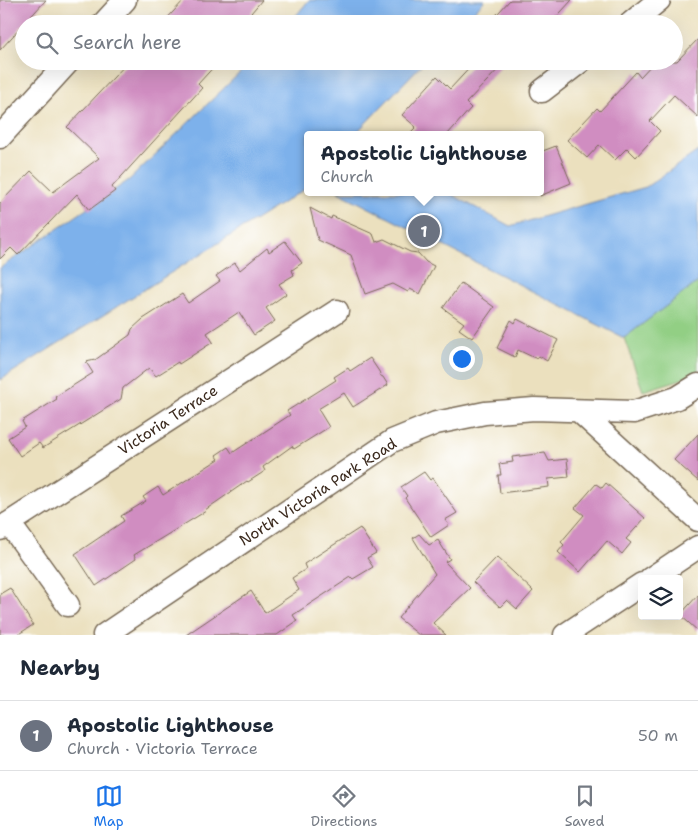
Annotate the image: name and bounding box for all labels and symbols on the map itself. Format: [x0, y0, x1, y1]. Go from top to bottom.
pin: 1 [408, 212, 440, 250]
your location [449, 346, 475, 372]
street label: Victoria Terrace [114, 380, 222, 460]
street label: North Victoria Park Road [235, 433, 401, 550]

